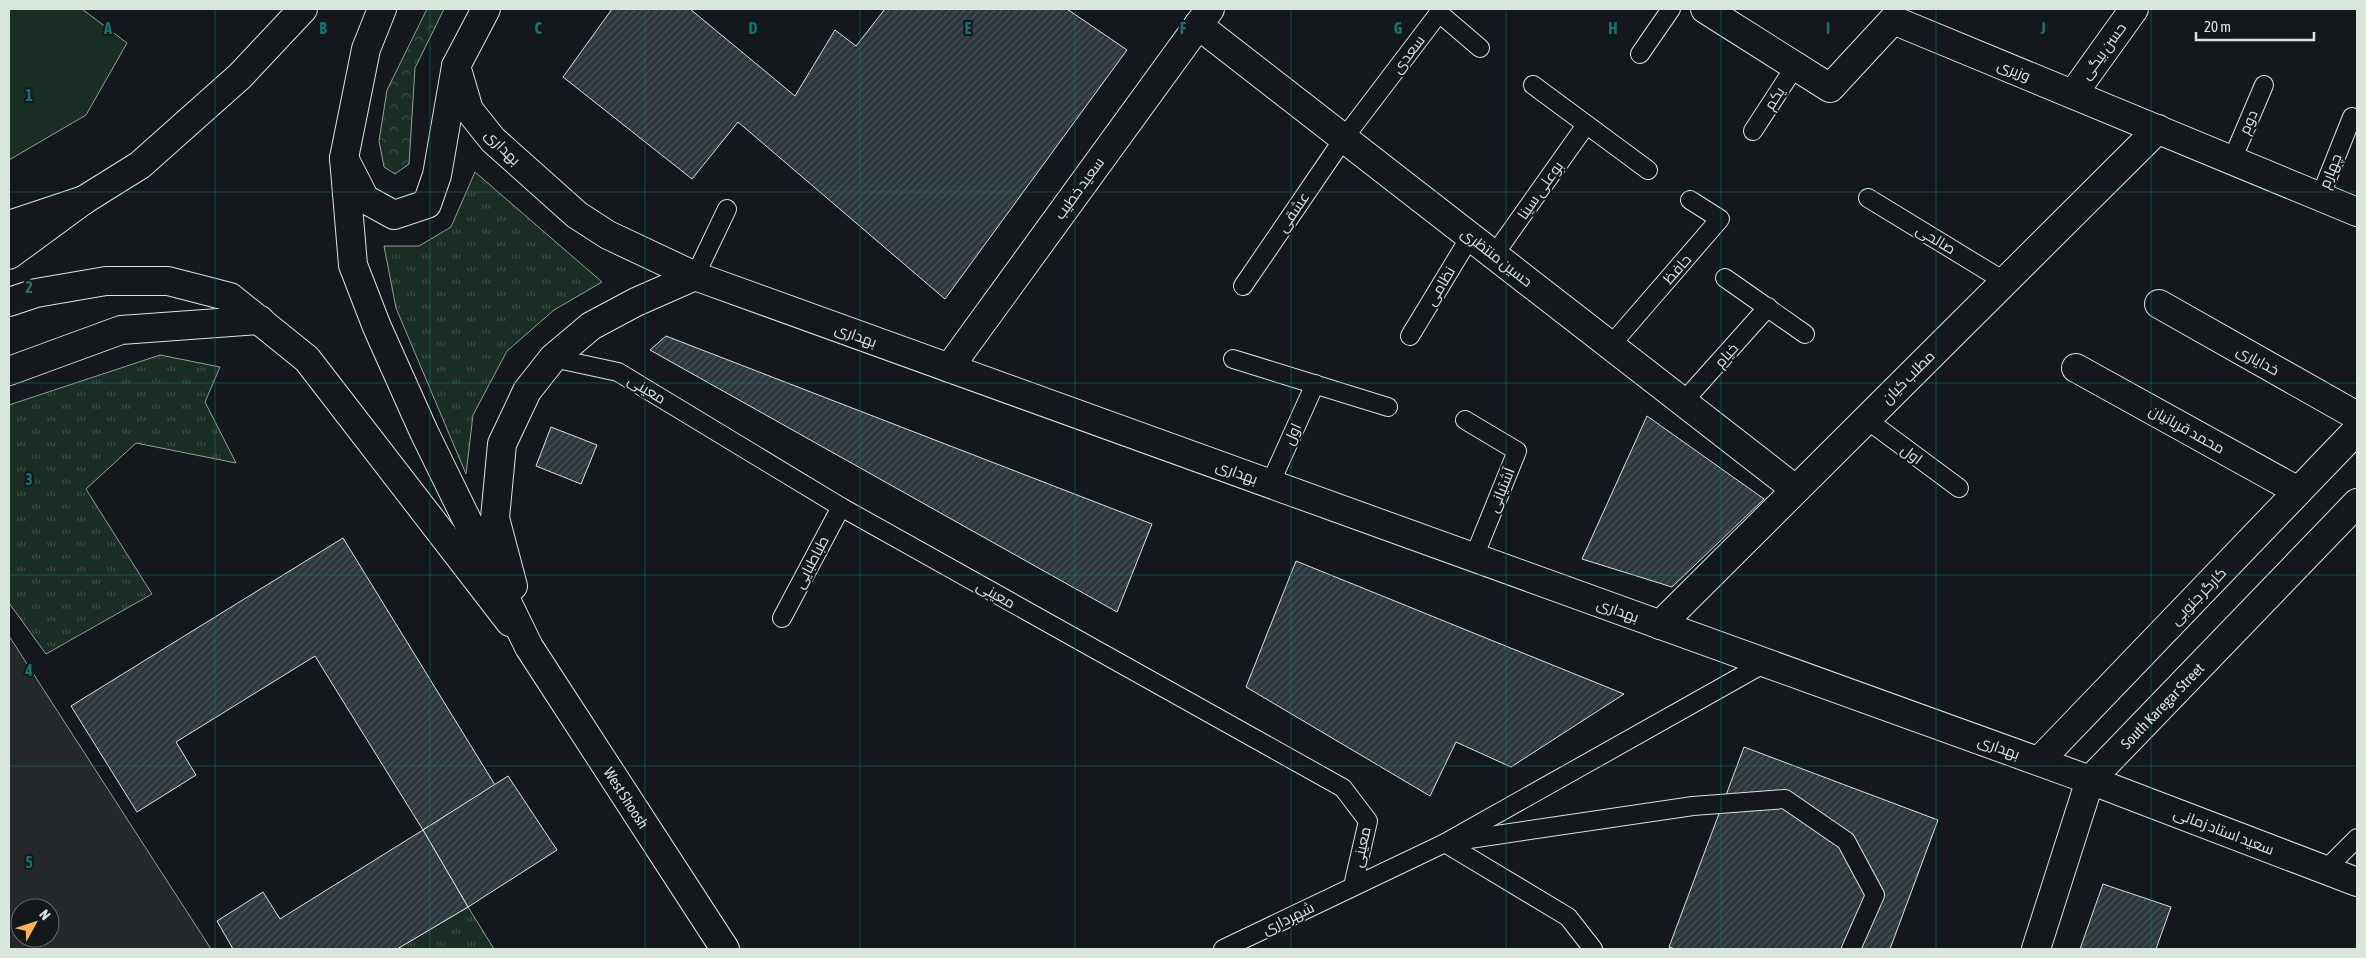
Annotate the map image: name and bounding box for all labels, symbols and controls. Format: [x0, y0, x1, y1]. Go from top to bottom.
scale bar [2196, 10, 2314, 42]
text: 20 m [2204, 18, 2231, 35]
text: A [103, 19, 112, 37]
text: B [319, 19, 327, 37]
text: C [534, 19, 542, 37]
text: D [749, 19, 758, 37]
text: E [965, 19, 972, 37]
text: F [1180, 19, 1187, 37]
text: G [1394, 19, 1403, 37]
text: H [1608, 19, 1618, 37]
text: I [1826, 19, 1830, 37]
text: J [2039, 19, 2046, 37]
street label: حسن بیگی [2077, 19, 2131, 84]
street label: سعدی [1388, 32, 1429, 78]
street label: وزیری [1994, 56, 2033, 86]
street label: یکم [1760, 83, 1789, 114]
text: 1 [25, 86, 33, 104]
street label: دوم [2235, 107, 2263, 138]
street label: بهداری [480, 126, 524, 170]
street label: چهارم [2315, 151, 2346, 192]
street label: سعید خطیب [1051, 154, 1107, 222]
street label: بوعلی سینا [1514, 158, 1568, 224]
street label: عشقی [1273, 189, 1314, 236]
street label: صالحی [1912, 221, 1959, 259]
street label: حسین منتظری [1457, 224, 1536, 292]
street label: حافظ [1659, 251, 1695, 287]
street label: نظامی [1422, 263, 1460, 310]
text: 2 [25, 278, 33, 296]
street label: بهداری [832, 320, 879, 352]
street label: خیام [1711, 339, 1743, 372]
street label: خدایاری [2233, 341, 2282, 380]
street label: مطلب کیان [1878, 347, 1939, 408]
street label: معینی [624, 371, 669, 409]
street label: محمد قربانیان [2145, 401, 2228, 458]
street label: اول [1280, 420, 1305, 448]
street label: اول [1897, 441, 1926, 468]
street label: بهداری [1213, 457, 1260, 489]
street label: آشتیانی [1484, 465, 1520, 516]
text: 3 [25, 470, 33, 488]
street label: طباطبایی [790, 533, 834, 592]
street label: کارگر جنوبی [2166, 564, 2231, 630]
street label: معینی [973, 577, 1018, 613]
street label: بهداری [1594, 595, 1641, 627]
street label: South Karegar Street [2117, 659, 2207, 752]
text: 4 [24, 661, 33, 679]
street label: بهداری [1975, 732, 2022, 764]
street label: West Shoosh [601, 764, 653, 831]
street label: سعید استاد زمانی [2171, 804, 2277, 860]
street label: معینی [1348, 825, 1376, 869]
text: 5 [25, 853, 33, 871]
north arrow [10, 898, 60, 948]
street label: شهرداری [1259, 898, 1318, 940]
text: N [36, 906, 54, 923]

